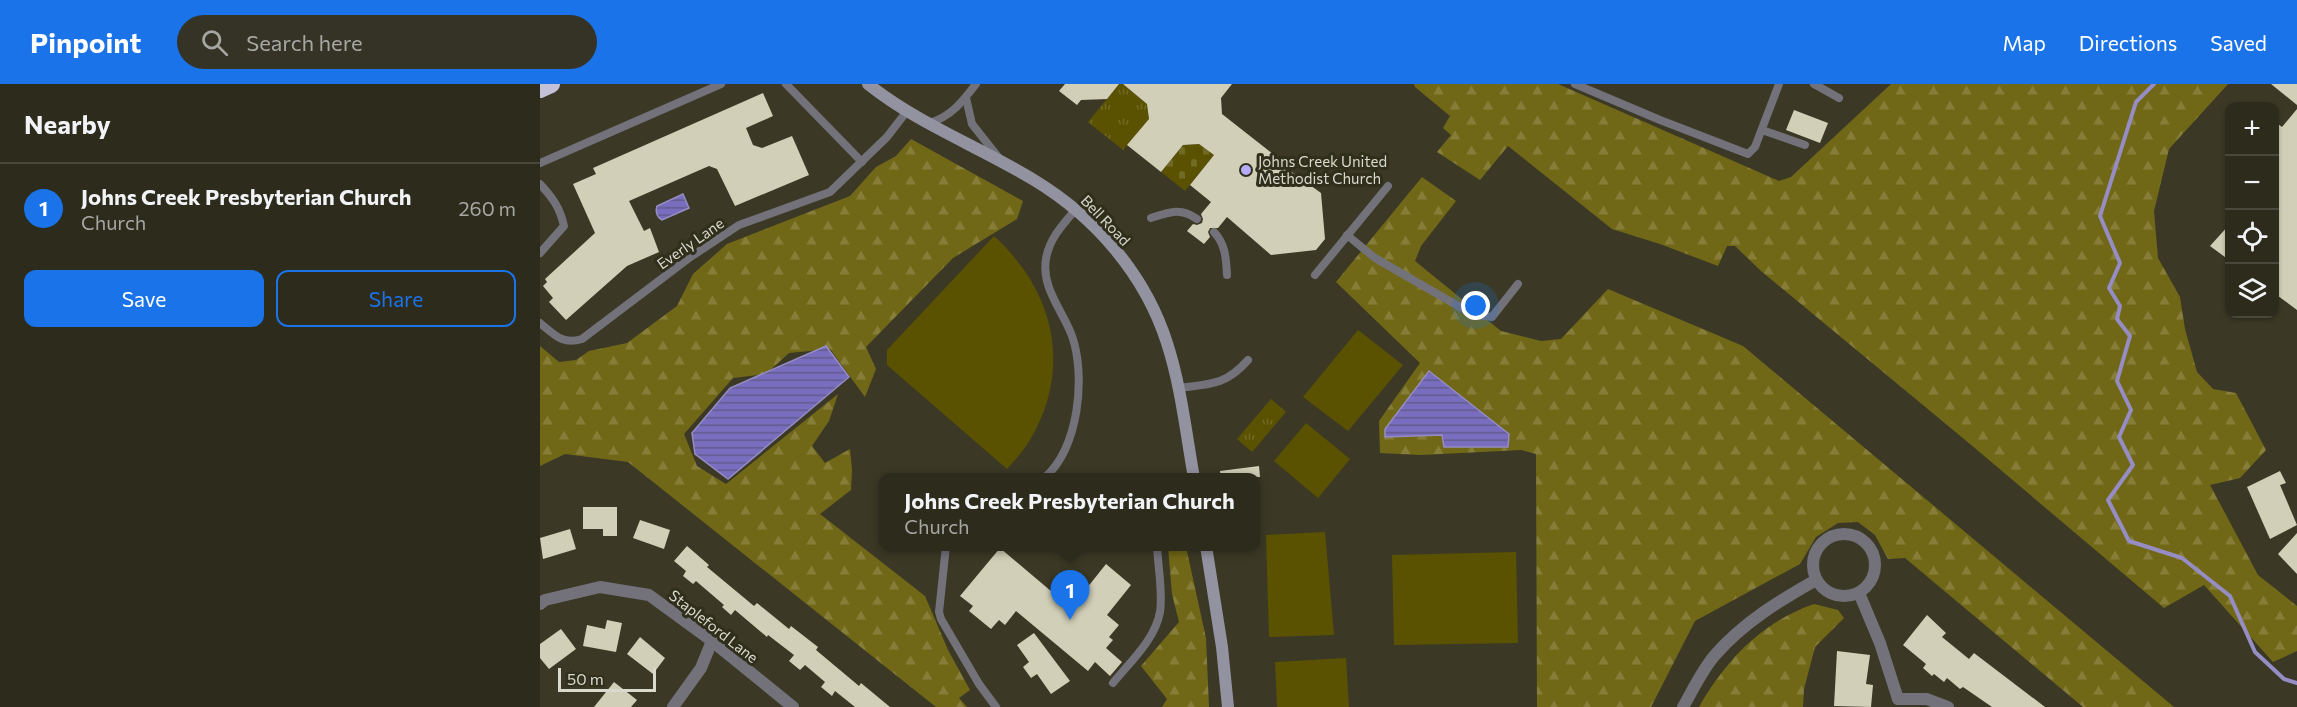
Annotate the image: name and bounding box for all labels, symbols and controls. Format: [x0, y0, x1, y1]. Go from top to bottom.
search box [177, 15, 597, 69]
text: Pinpoint [30, 25, 141, 59]
icon: search [198, 26, 231, 59]
text: Search here [246, 29, 363, 56]
text: Map [2003, 30, 2046, 55]
text: Directions [2079, 30, 2177, 55]
text: Saved [2210, 30, 2267, 55]
map controls [2225, 102, 2279, 318]
button: + [2225, 102, 2279, 156]
text: Nearby [24, 108, 111, 139]
place label: Johns Creek United Methodist Church [1258, 152, 1387, 187]
button: − [2225, 156, 2279, 210]
marker: Johns Creek United Methodist Church [1239, 163, 1253, 177]
text: Johns Creek Presbyterian Church [81, 183, 412, 210]
street label: Bell Road [1078, 191, 1134, 249]
text: 1 [39, 196, 48, 220]
text: 260 m [458, 196, 516, 220]
text: Church [81, 210, 146, 234]
button: locate [2225, 210, 2279, 264]
street label: Everly Lane [653, 213, 727, 273]
button: layers [2225, 264, 2279, 318]
button: Save [24, 270, 264, 327]
button: Share [276, 270, 516, 327]
your location [1461, 291, 1490, 320]
popup [879, 473, 1260, 551]
text: Johns Creek Presbyterian Church [904, 487, 1235, 514]
text: Church [904, 514, 970, 538]
pin: 1 [1050, 570, 1090, 620]
street label: Stapleford Lane [666, 586, 762, 666]
scale bar [558, 665, 656, 692]
text: 50 m [567, 669, 604, 688]

